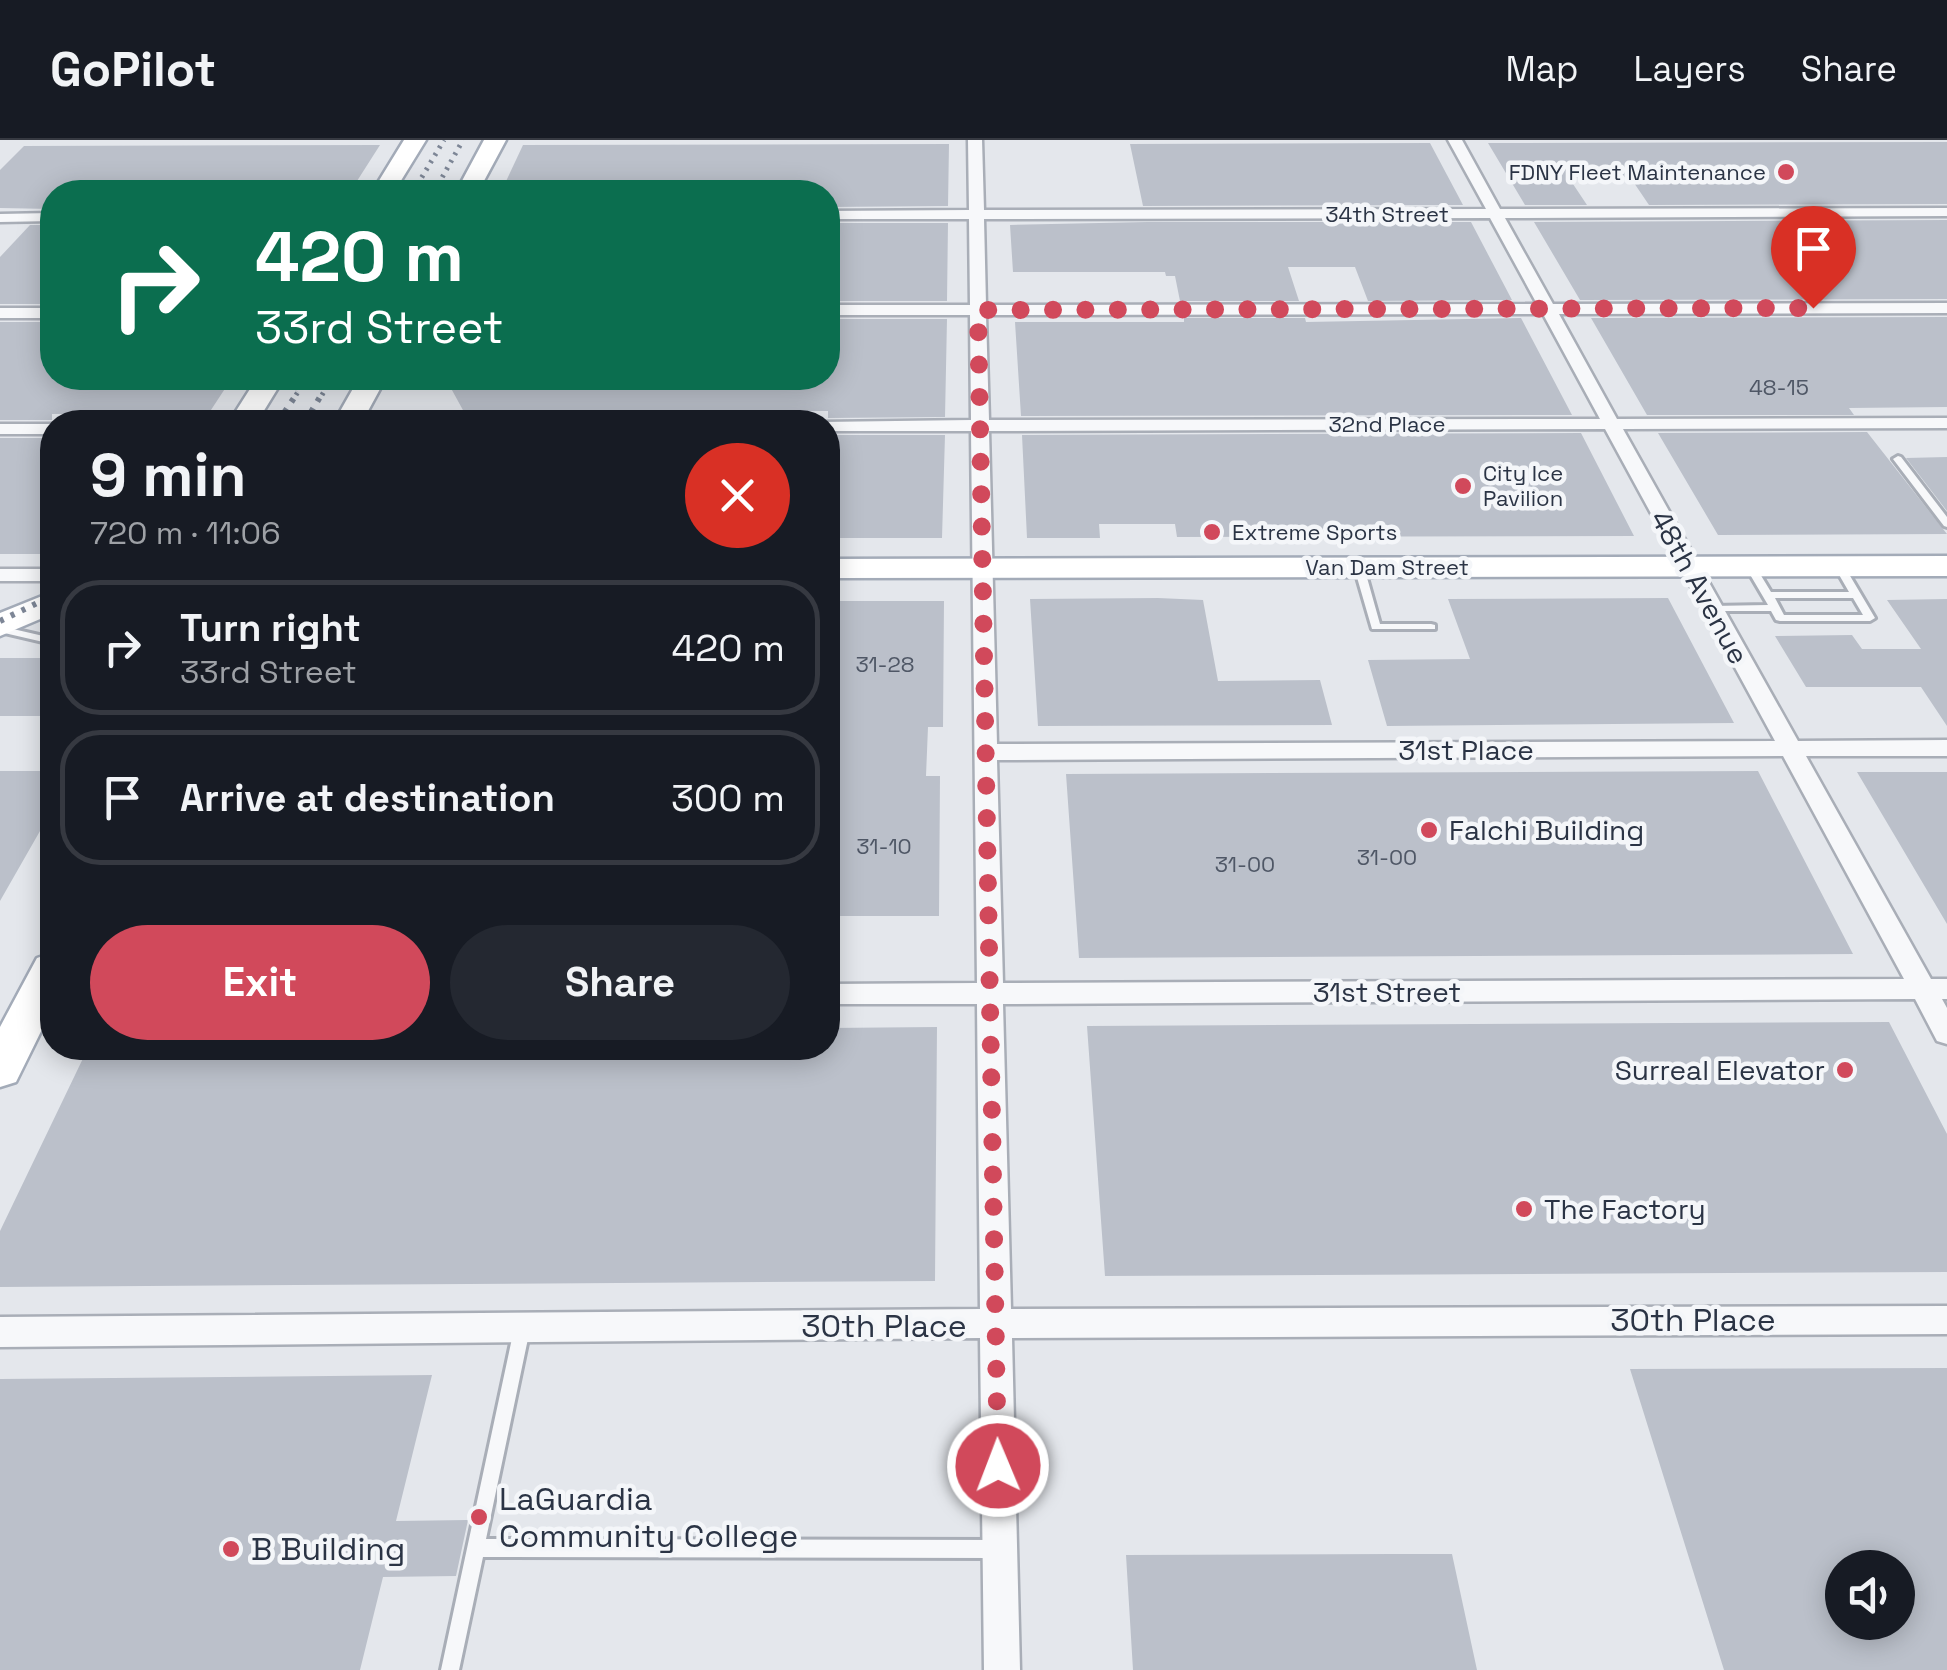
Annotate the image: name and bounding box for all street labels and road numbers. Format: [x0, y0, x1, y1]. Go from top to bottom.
street label: 34th Street [1325, 200, 1449, 228]
street label: 32nd Place [1328, 410, 1446, 438]
street label: 48th Avenue [1643, 504, 1757, 670]
street label: Van Dam Street [1305, 553, 1469, 581]
street label: 31st Place [1398, 732, 1534, 768]
street label: 31st Street [1313, 974, 1461, 1010]
street label: 30th Place [1610, 1300, 1776, 1340]
street label: 30th Place [801, 1306, 967, 1346]

